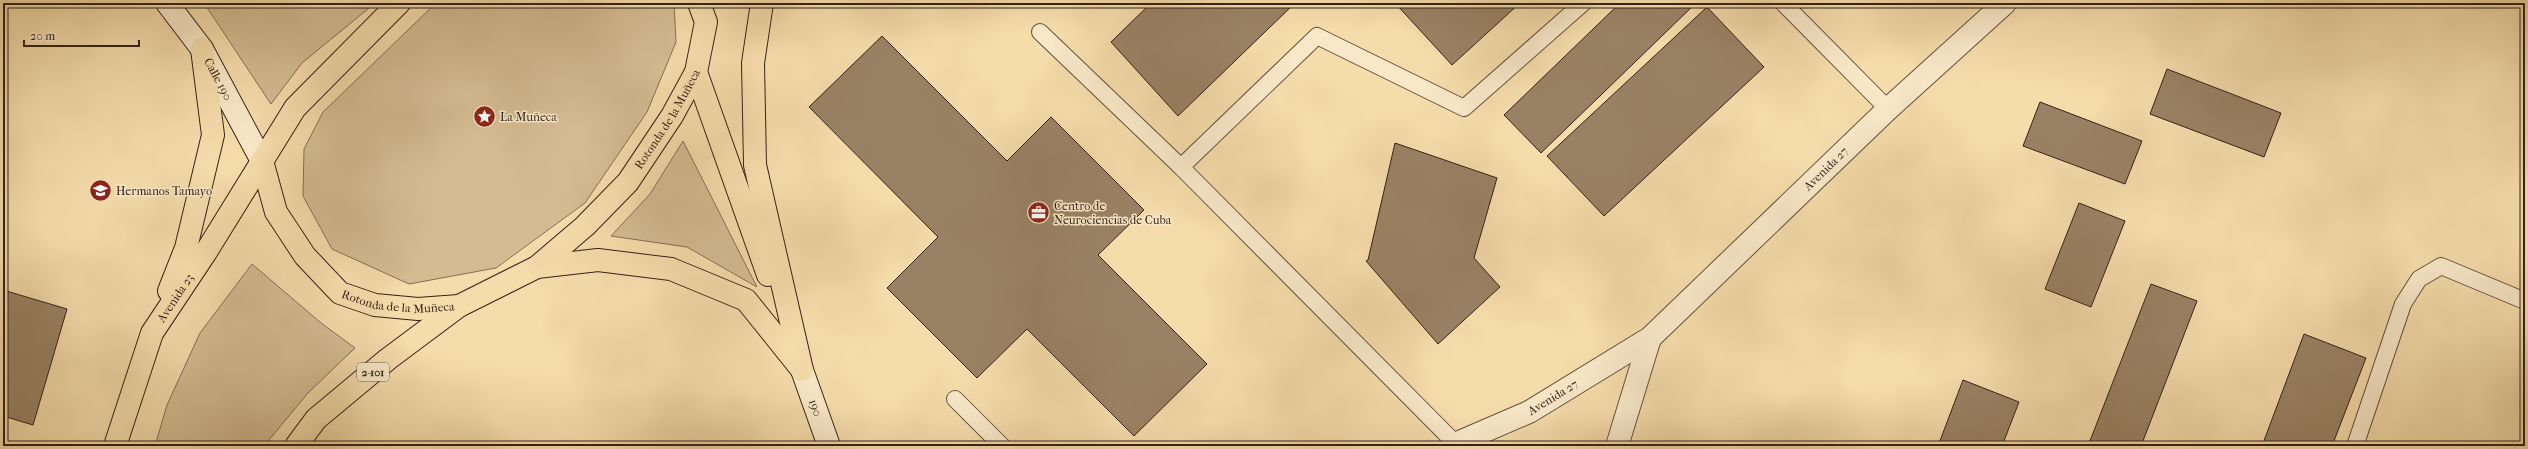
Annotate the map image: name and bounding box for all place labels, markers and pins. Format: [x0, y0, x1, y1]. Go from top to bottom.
place icon: La Muñeca [471, 104, 497, 130]
place label: La Muñeca [500, 110, 557, 124]
school or university icon: Hermanos Tamayo [88, 178, 114, 204]
place label: Hermanos Tamayo [116, 184, 212, 198]
place label: Centro de Neurociencias de Cuba [1054, 199, 1172, 227]
office icon: Centro de Neurociencias de Cuba [1025, 200, 1051, 226]

